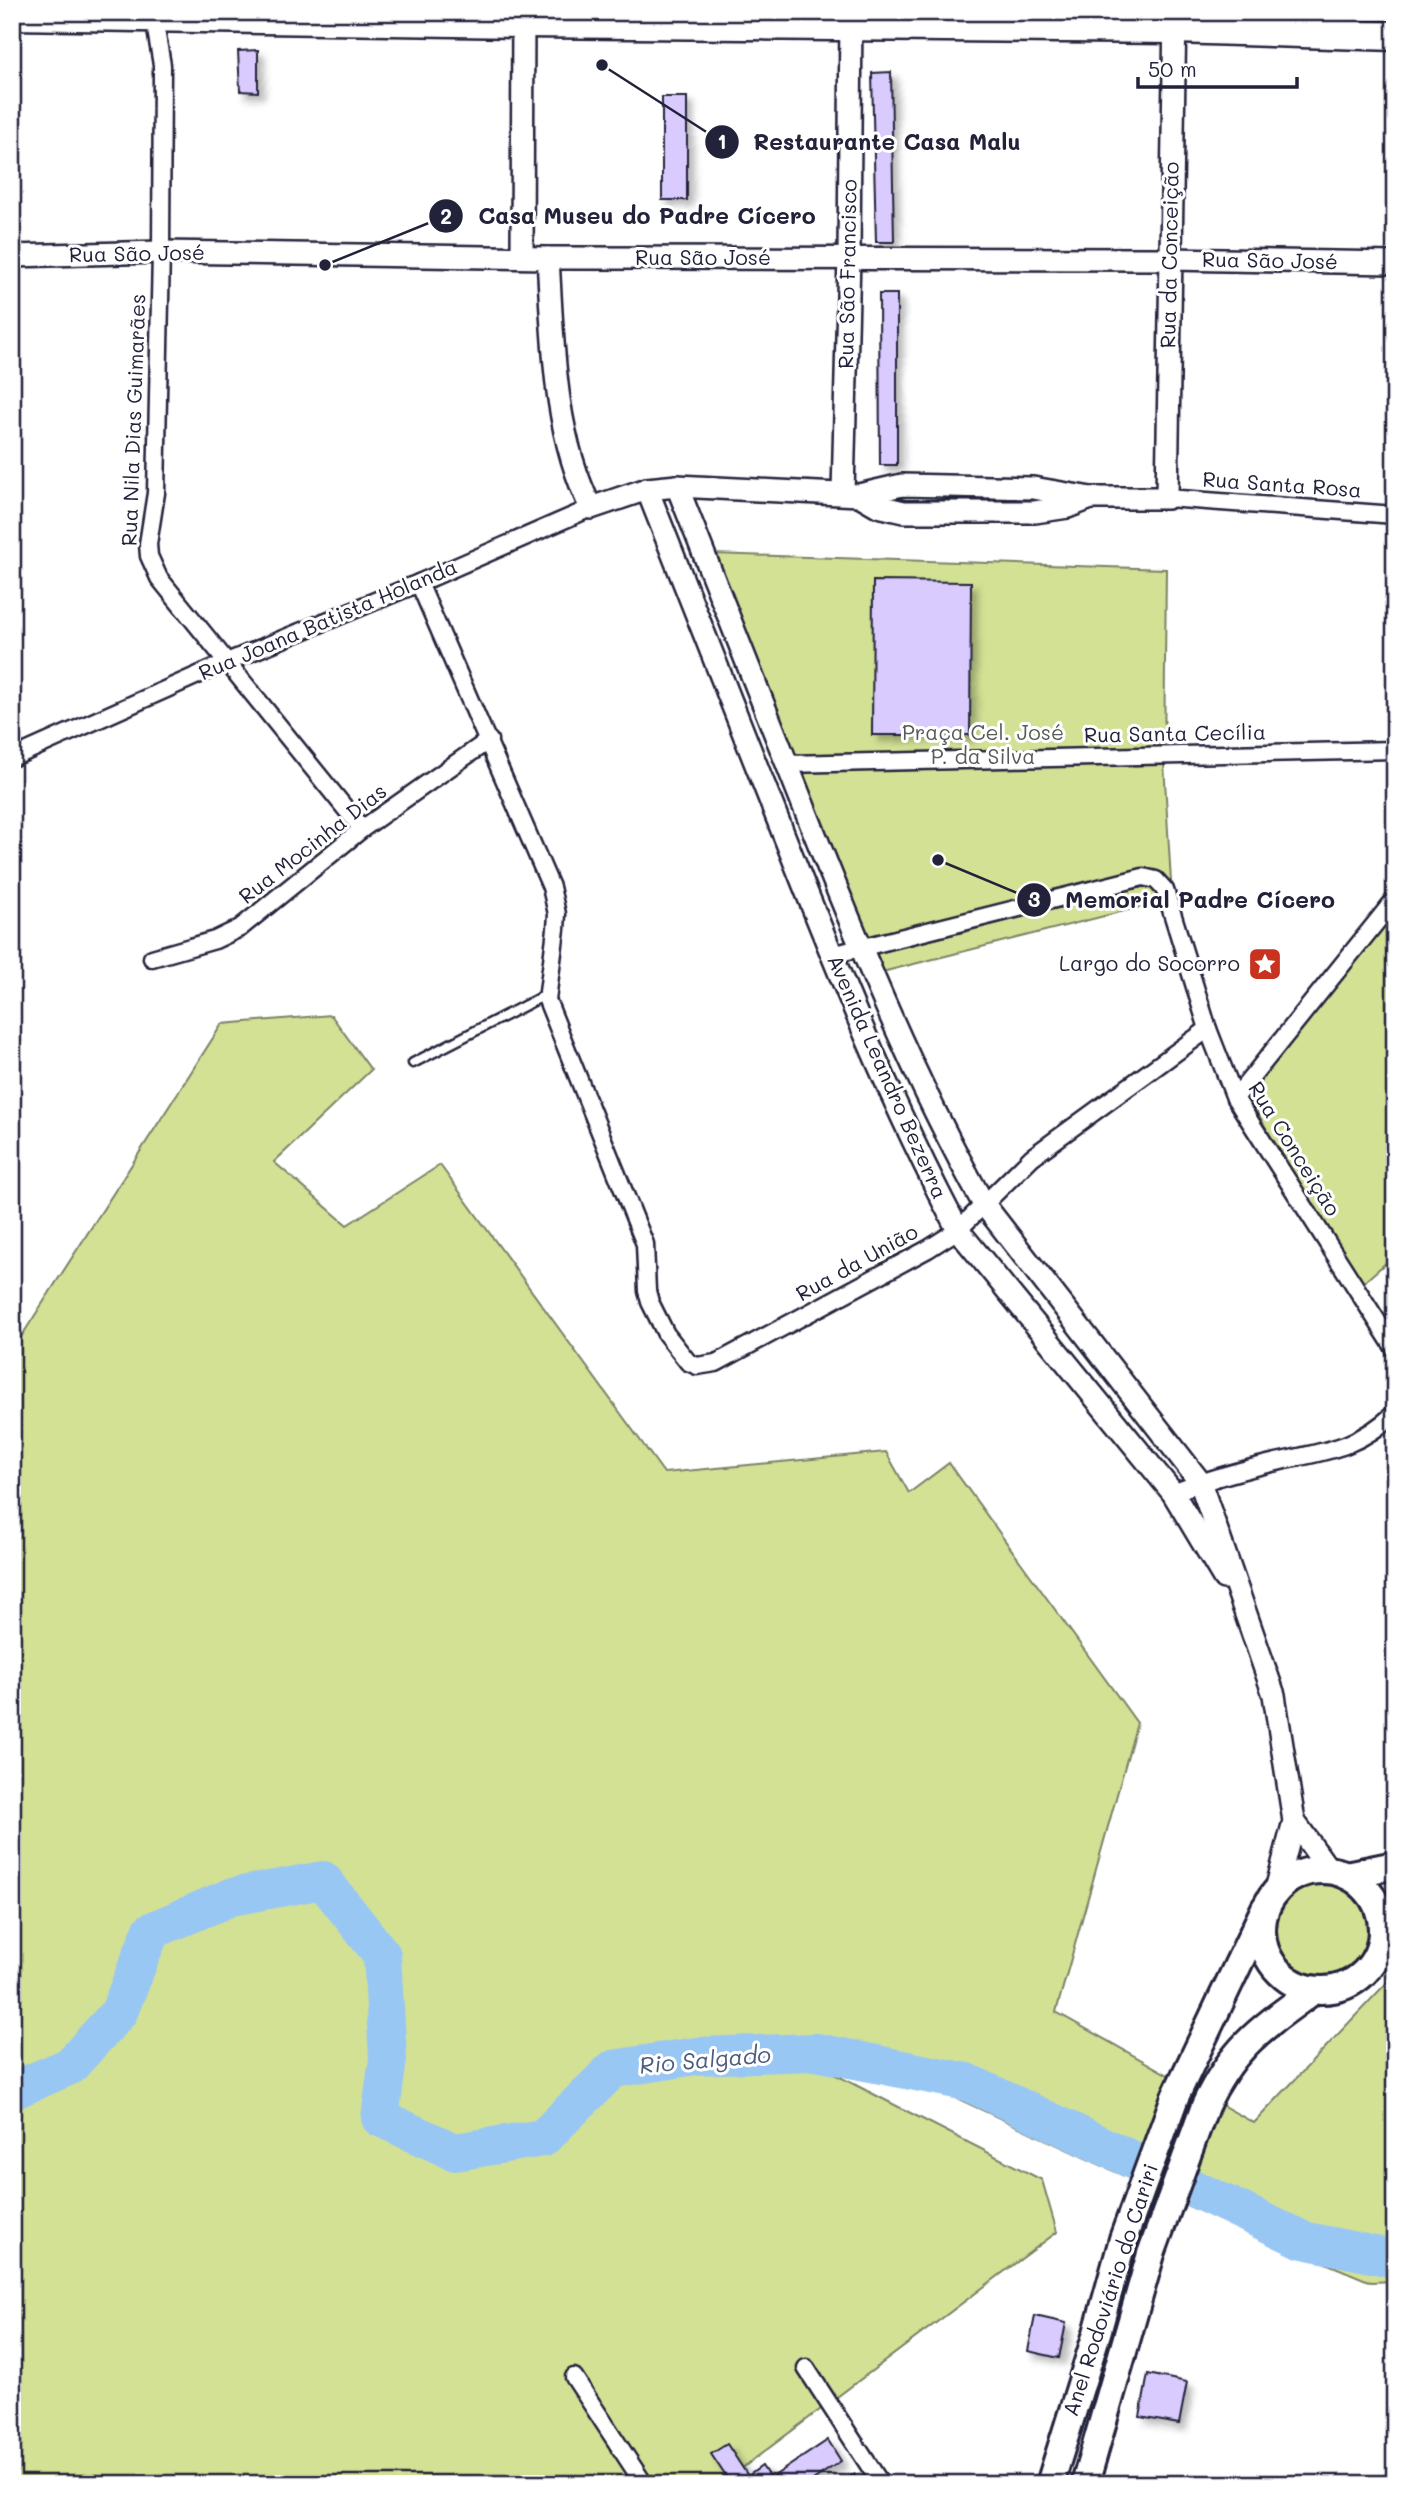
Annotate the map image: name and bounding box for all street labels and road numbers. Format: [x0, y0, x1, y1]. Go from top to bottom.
street label: Rua da Conceição [1153, 161, 1184, 348]
street label: Rua São Francisco [831, 179, 862, 369]
street label: Rua São José [69, 238, 205, 267]
street label: Rua São José [635, 243, 771, 270]
street label: Rua São José [1202, 245, 1338, 274]
street label: Rua Nila Dias Guimarães [115, 293, 150, 547]
street label: Rua Santa Rosa [1202, 464, 1363, 503]
street label: Rua Joana Batista Holanda [194, 552, 461, 685]
street label: Rua Santa Cecília [1084, 717, 1266, 748]
street label: Rua Mocinha Dias [233, 777, 391, 909]
street label: Avenida Leandro Bezerra [822, 950, 954, 1203]
street label: Rua Conceição [1243, 1076, 1347, 1220]
street label: Rua da União [790, 1217, 922, 1306]
street label: Anel Rodoviário do Cariri [1056, 2160, 1163, 2419]

